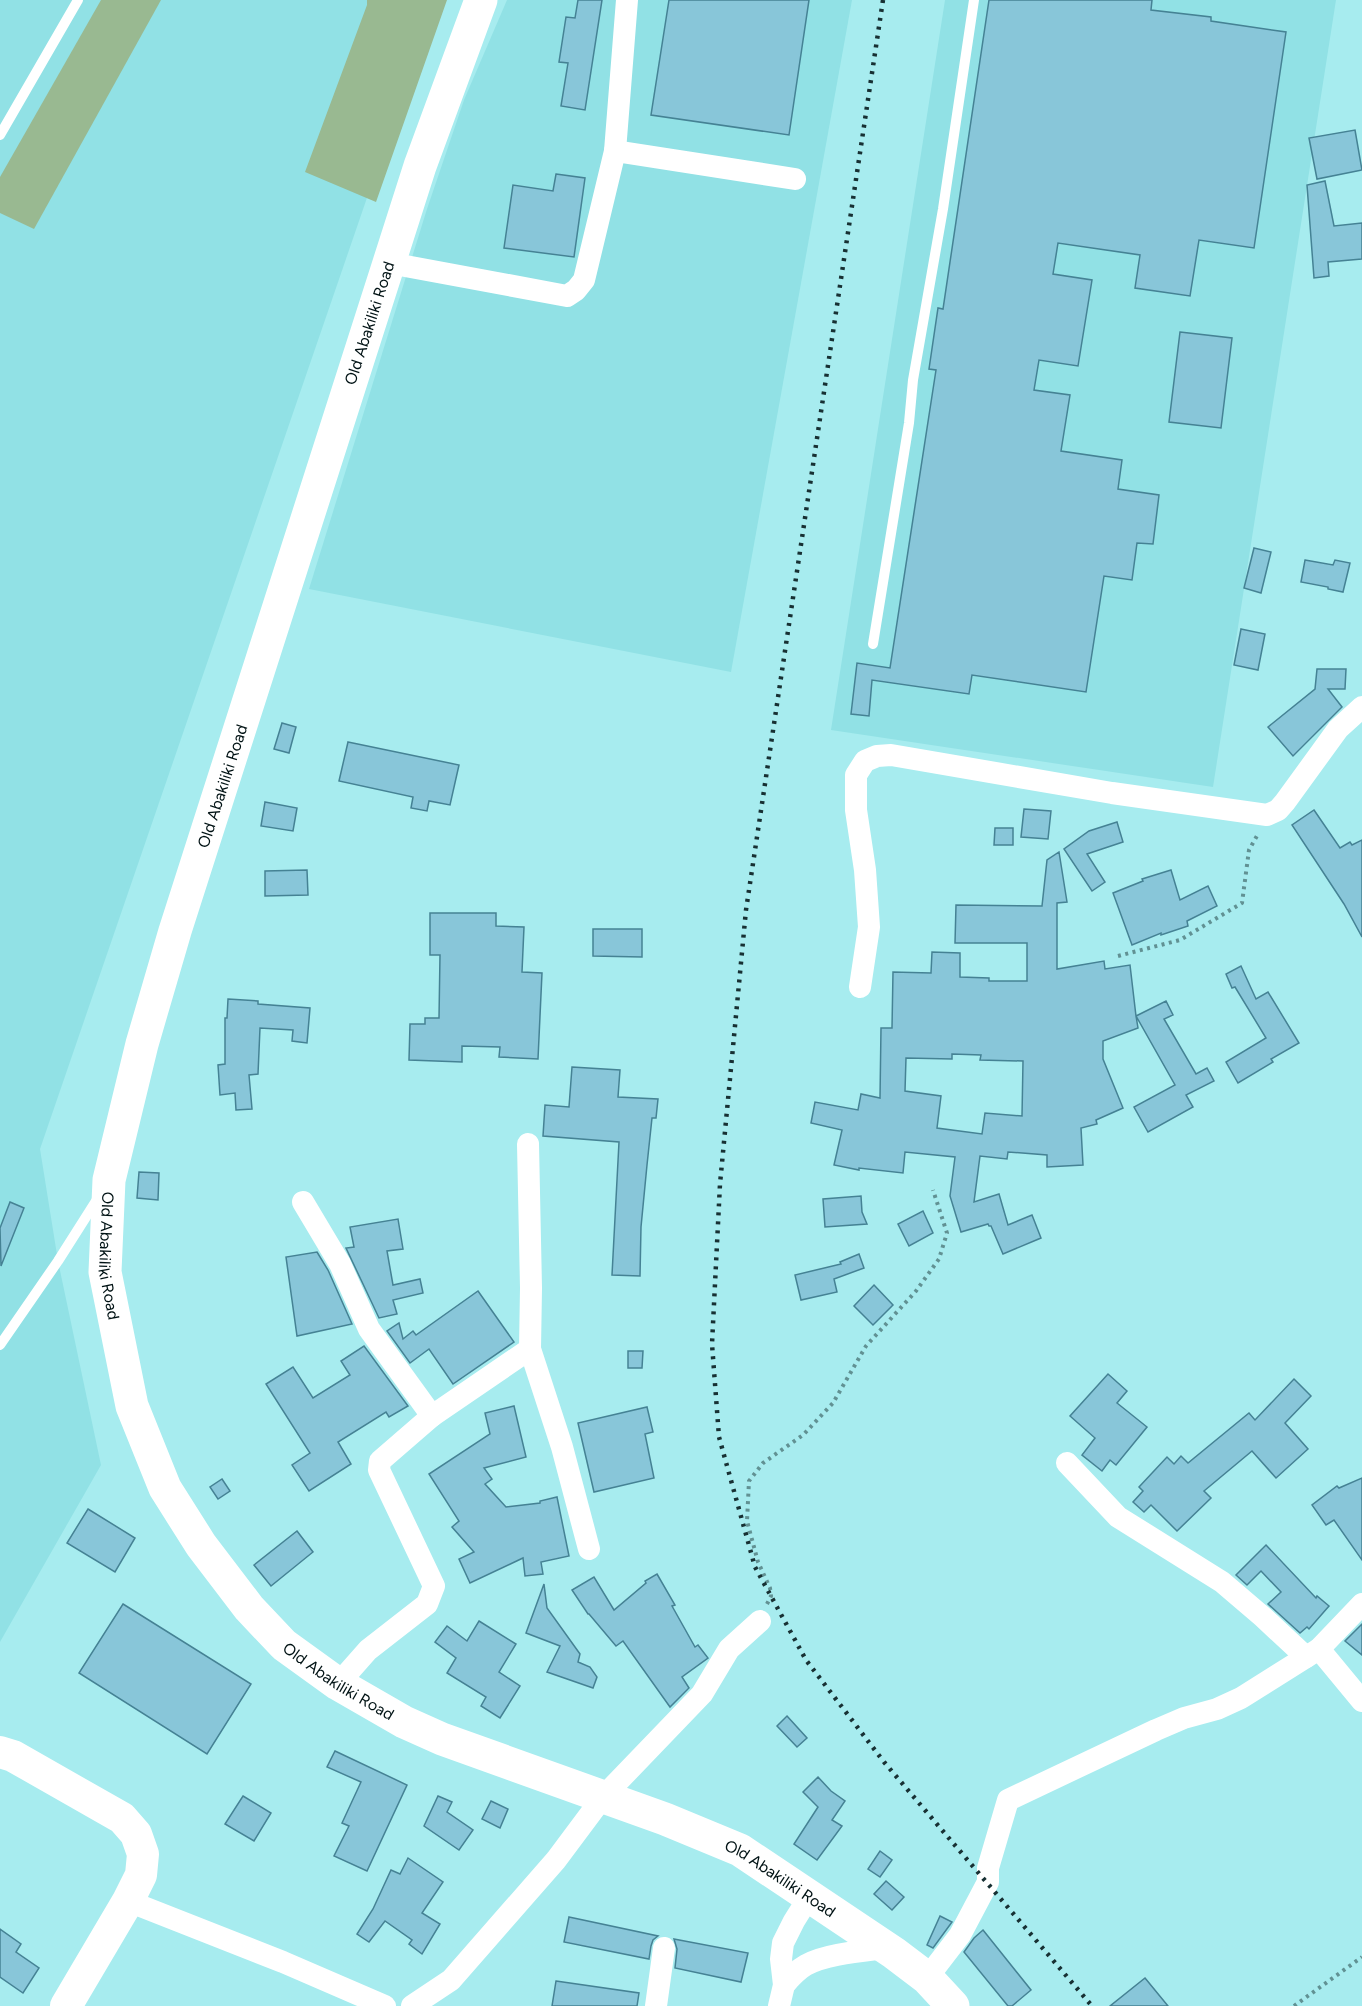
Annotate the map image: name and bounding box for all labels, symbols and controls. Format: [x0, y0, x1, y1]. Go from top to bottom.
street label: Old Abakiliki Road [341, 259, 398, 387]
street label: Old Abakiliki Road [194, 722, 251, 850]
street label: Old Abakiliki Road [94, 1191, 123, 1322]
street label: Old Abakiliki Road [279, 1638, 397, 1724]
street label: Old Abakiliki Road [722, 1836, 839, 1921]

